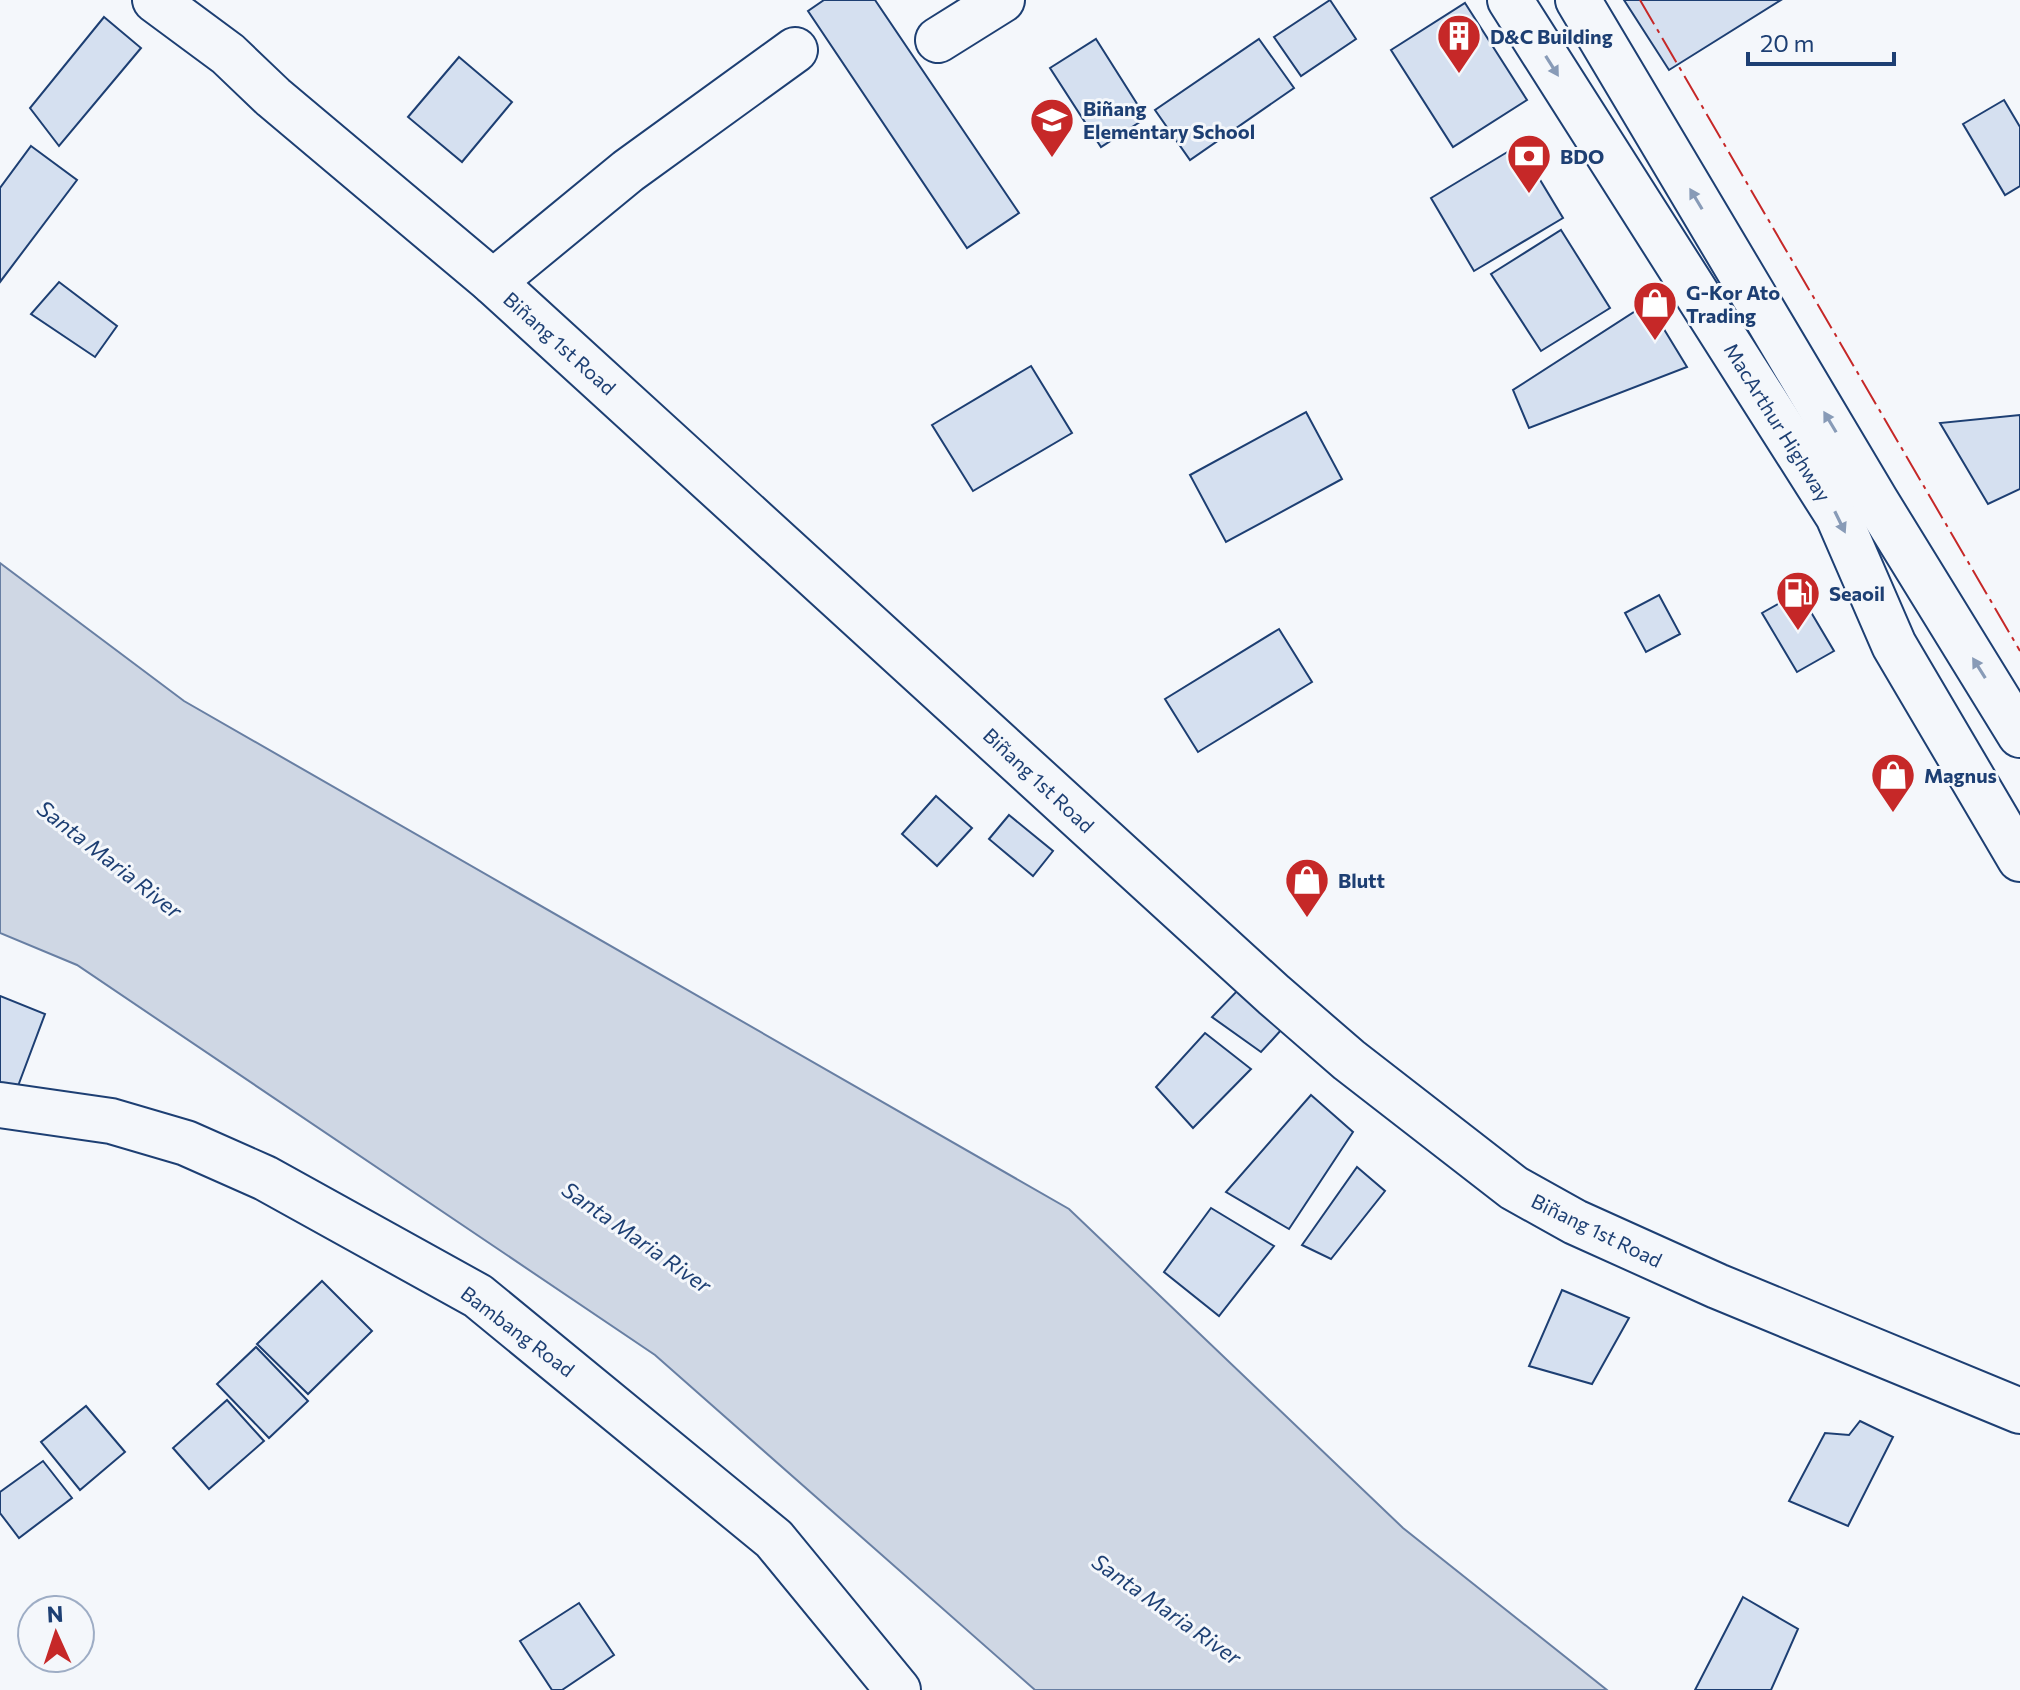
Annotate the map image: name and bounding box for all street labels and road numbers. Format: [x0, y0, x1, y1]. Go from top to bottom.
street label: Biñang 1st Road [499, 286, 621, 400]
street label: MacArthur Highway [1720, 338, 1836, 506]
street label: Biñang 1st Road [979, 723, 1099, 837]
street label: Biñang 1st Road [1528, 1188, 1666, 1272]
street label: Bambang Road [456, 1281, 580, 1381]

